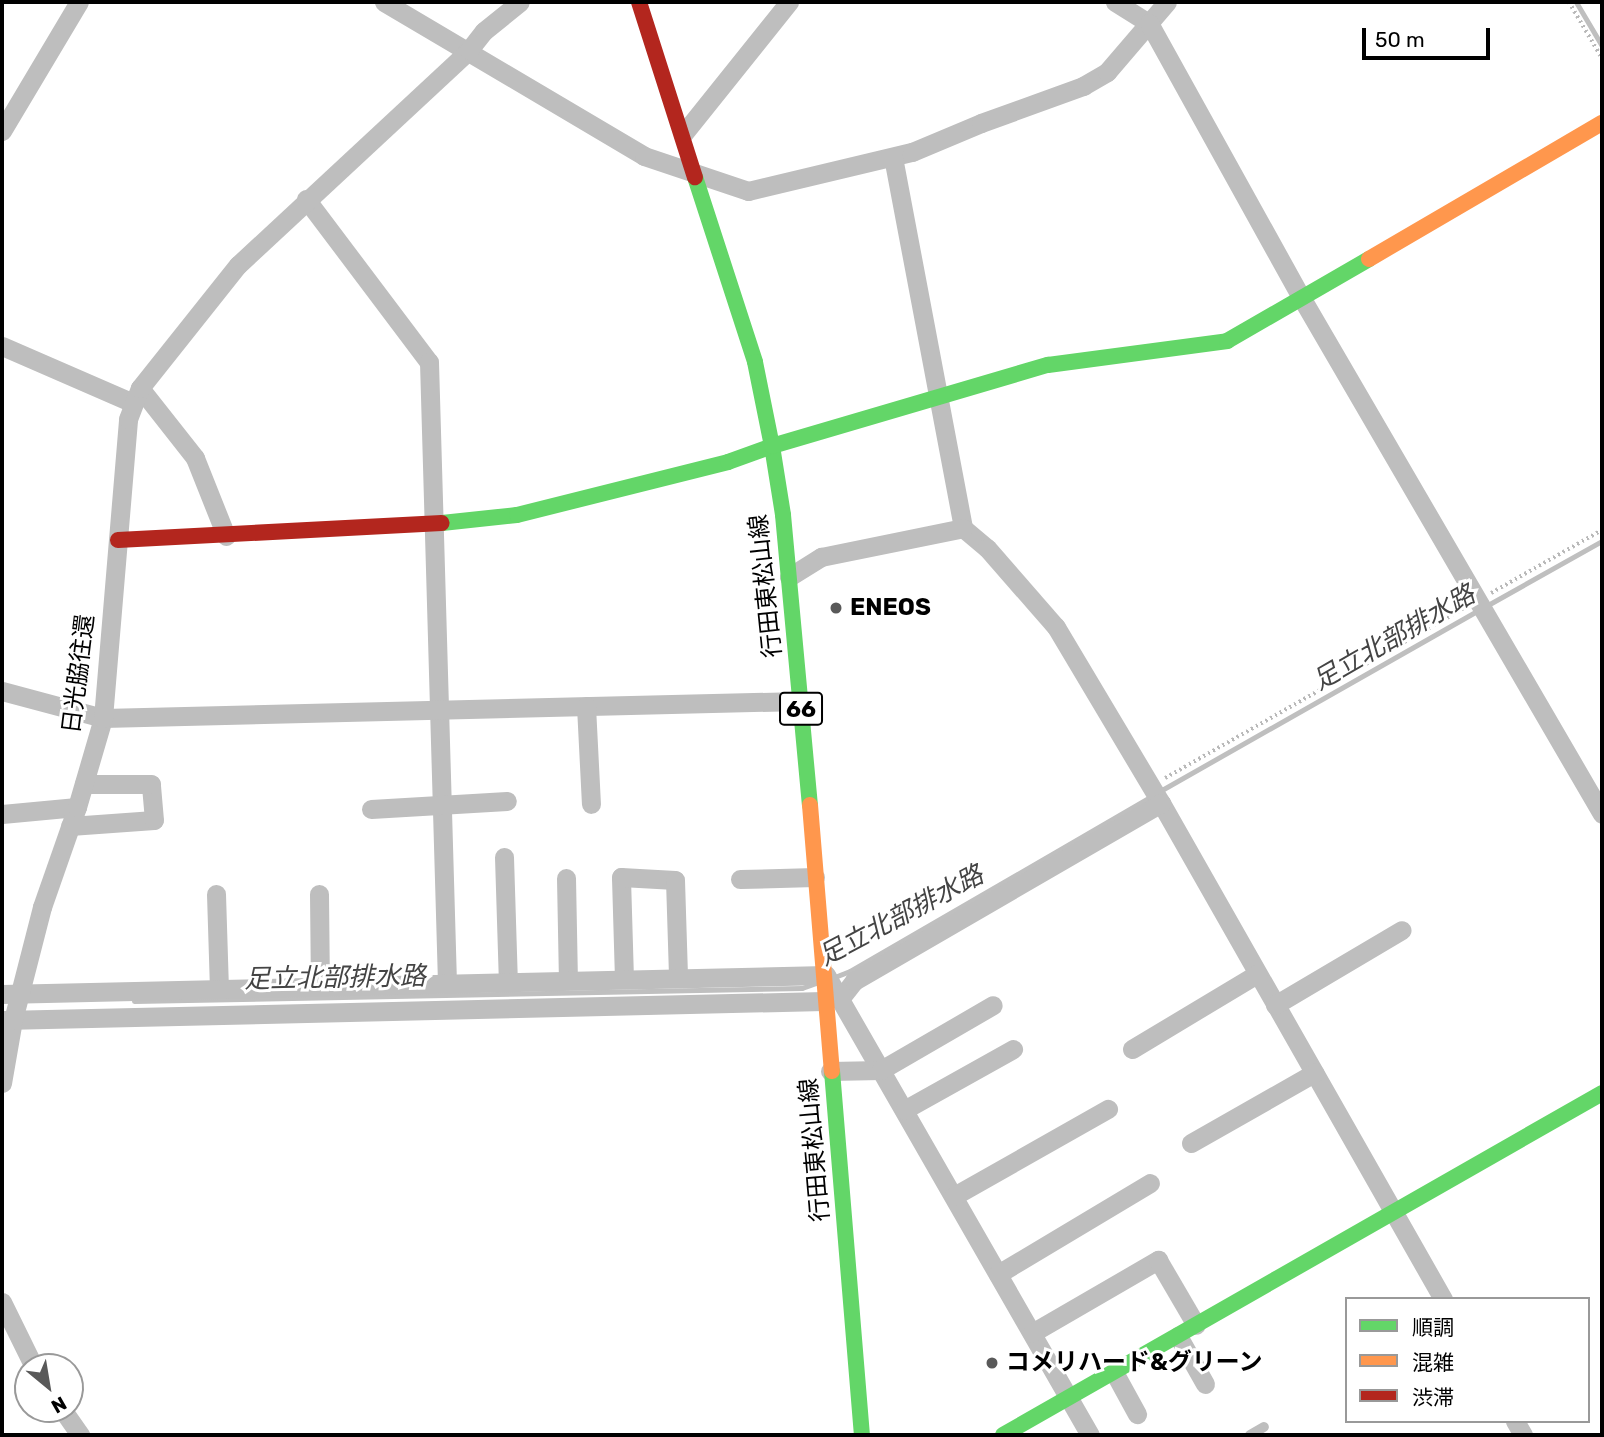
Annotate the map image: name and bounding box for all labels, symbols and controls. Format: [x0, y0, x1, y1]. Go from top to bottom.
scale bar [1366, 14, 1494, 58]
text: 50 m [1375, 27, 1425, 52]
street label: 行田東松山線 [744, 513, 788, 659]
water label: 足立北部排水路 [1307, 579, 1481, 697]
place label: ENEOS [850, 594, 931, 622]
marker: ENEOS [828, 600, 844, 616]
street label: 日光脇往還 [57, 613, 101, 735]
road number: 66 [778, 690, 824, 729]
water label: 足立北部排水路 [813, 860, 989, 972]
water label: 足立北部排水路 [244, 961, 426, 995]
street label: 行田東松山線 [794, 1077, 836, 1223]
legend [1345, 1297, 1590, 1423]
text: 順調 [1412, 1315, 1454, 1340]
place label: コメリハード&グリーン [1006, 1349, 1264, 1377]
text: 混雑 [1412, 1350, 1454, 1375]
north arrow [14, 1353, 84, 1423]
marker: コメリハード&グリーン [984, 1355, 1000, 1371]
text: 渋滞 [1412, 1385, 1454, 1410]
text: N [47, 1392, 70, 1418]

